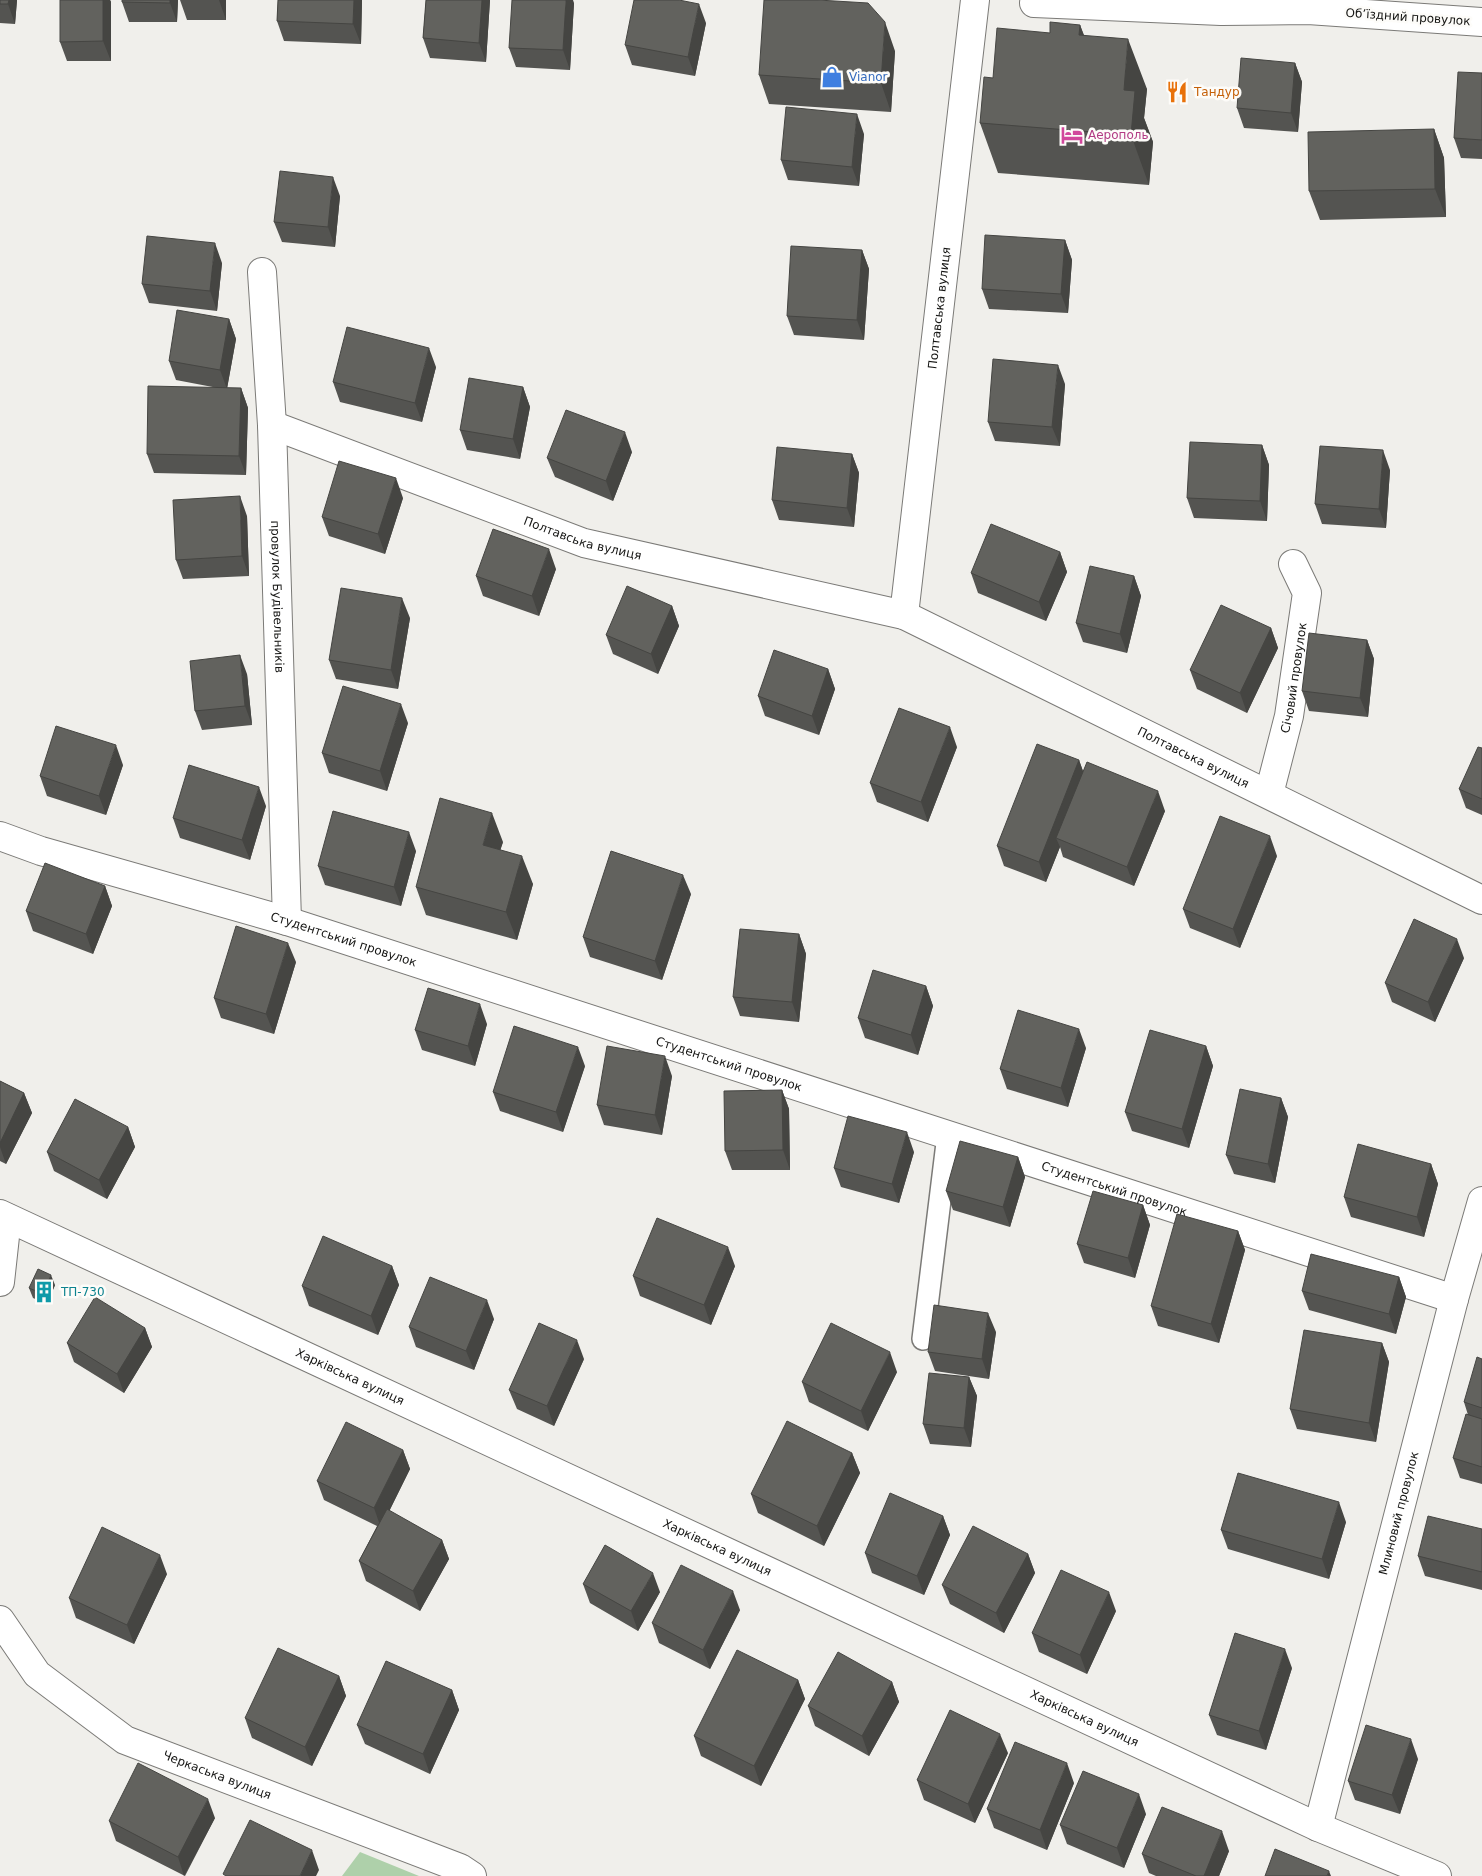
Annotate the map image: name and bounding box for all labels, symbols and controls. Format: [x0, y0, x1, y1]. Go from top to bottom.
street label: Обʼїздний провулок [1345, 6, 1471, 28]
shop icon: Vianor [819, 64, 845, 90]
place label: Vianor [849, 70, 888, 84]
restaurant icon: Тандур [1164, 79, 1190, 105]
place label: Тандур [1193, 85, 1240, 99]
hotel icon: Аерополь [1059, 122, 1085, 148]
place label: Аерополь [1088, 128, 1148, 142]
street label: Полтавська вулиця [925, 246, 953, 370]
street label: Полтавська вулиця [522, 514, 643, 563]
street label: провулок Будівельників [268, 520, 286, 673]
street label: Січовий провулок [1278, 622, 1310, 735]
street label: Полтавська вулиця [1135, 724, 1251, 791]
street label: Студентський провулок [269, 910, 418, 970]
street label: Студентський провулок [654, 1034, 804, 1094]
street label: Студентський провулок [1039, 1159, 1189, 1219]
building icon: ТП-730 [31, 1279, 57, 1305]
place label: ТП-730 [60, 1285, 105, 1299]
street label: Харківська вулиця [294, 1346, 406, 1408]
street label: Млиновий провулок [1376, 1450, 1421, 1576]
street label: Харківська вулиця [661, 1516, 774, 1579]
street label: Харківська вулиця [1028, 1687, 1141, 1750]
street label: Черкаська вулиця [161, 1748, 273, 1802]

